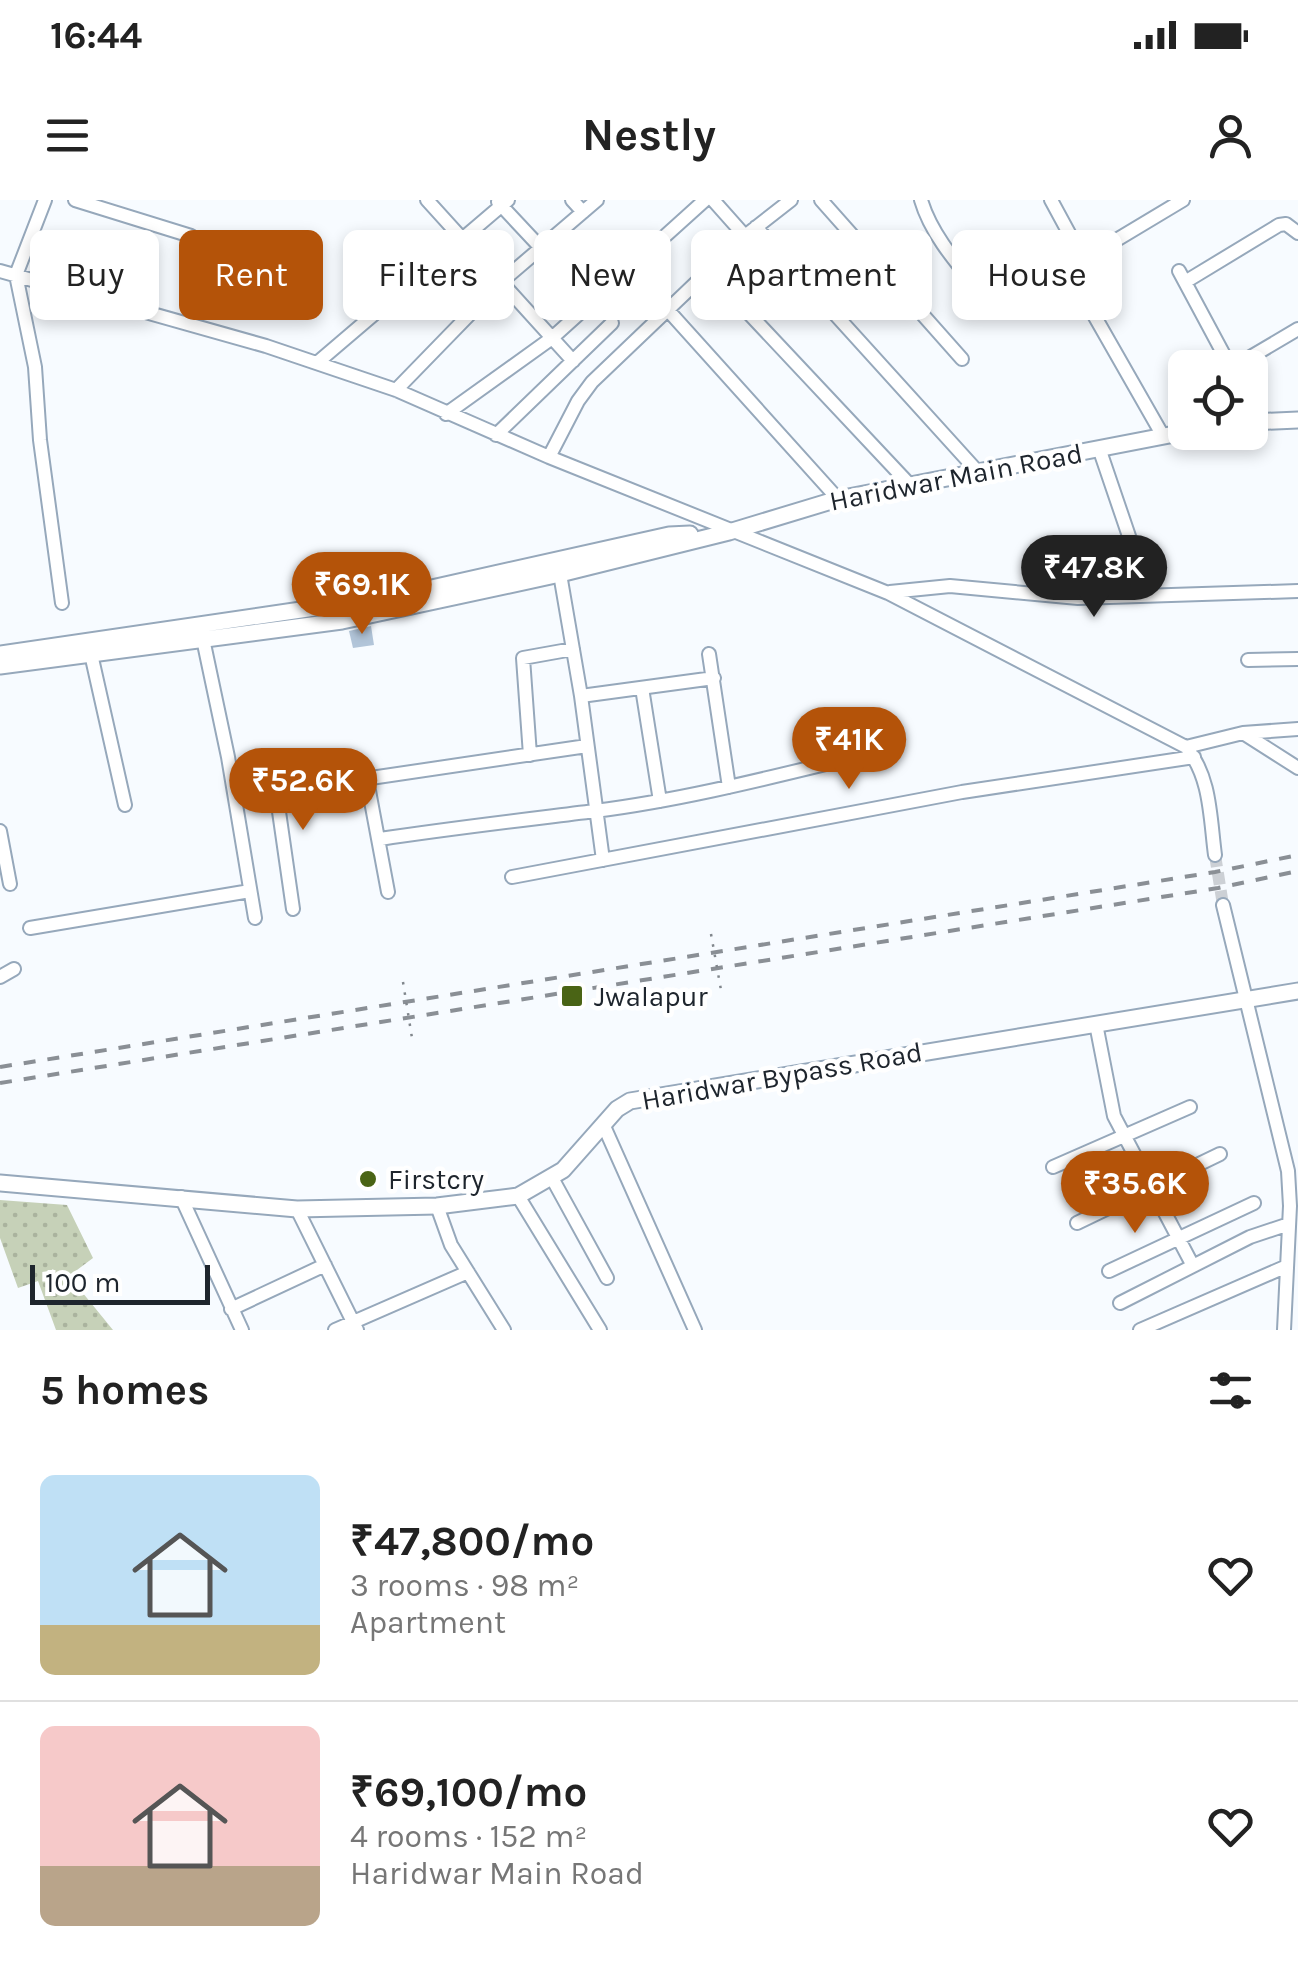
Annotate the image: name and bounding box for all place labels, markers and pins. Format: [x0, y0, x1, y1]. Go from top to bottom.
pin: ₹47.8K [1013, 535, 1175, 620]
pin: ₹69.1K [281, 552, 443, 637]
pin: ₹41K [790, 707, 908, 792]
pin: ₹52.6K [222, 748, 384, 833]
place label: Jwalapur [594, 980, 709, 1013]
marker: Jwalapur [559, 983, 585, 1009]
pin: ₹35.6K [1054, 1151, 1216, 1236]
place label: Firstcry [388, 1163, 484, 1196]
marker: Firstcry [357, 1168, 379, 1190]

